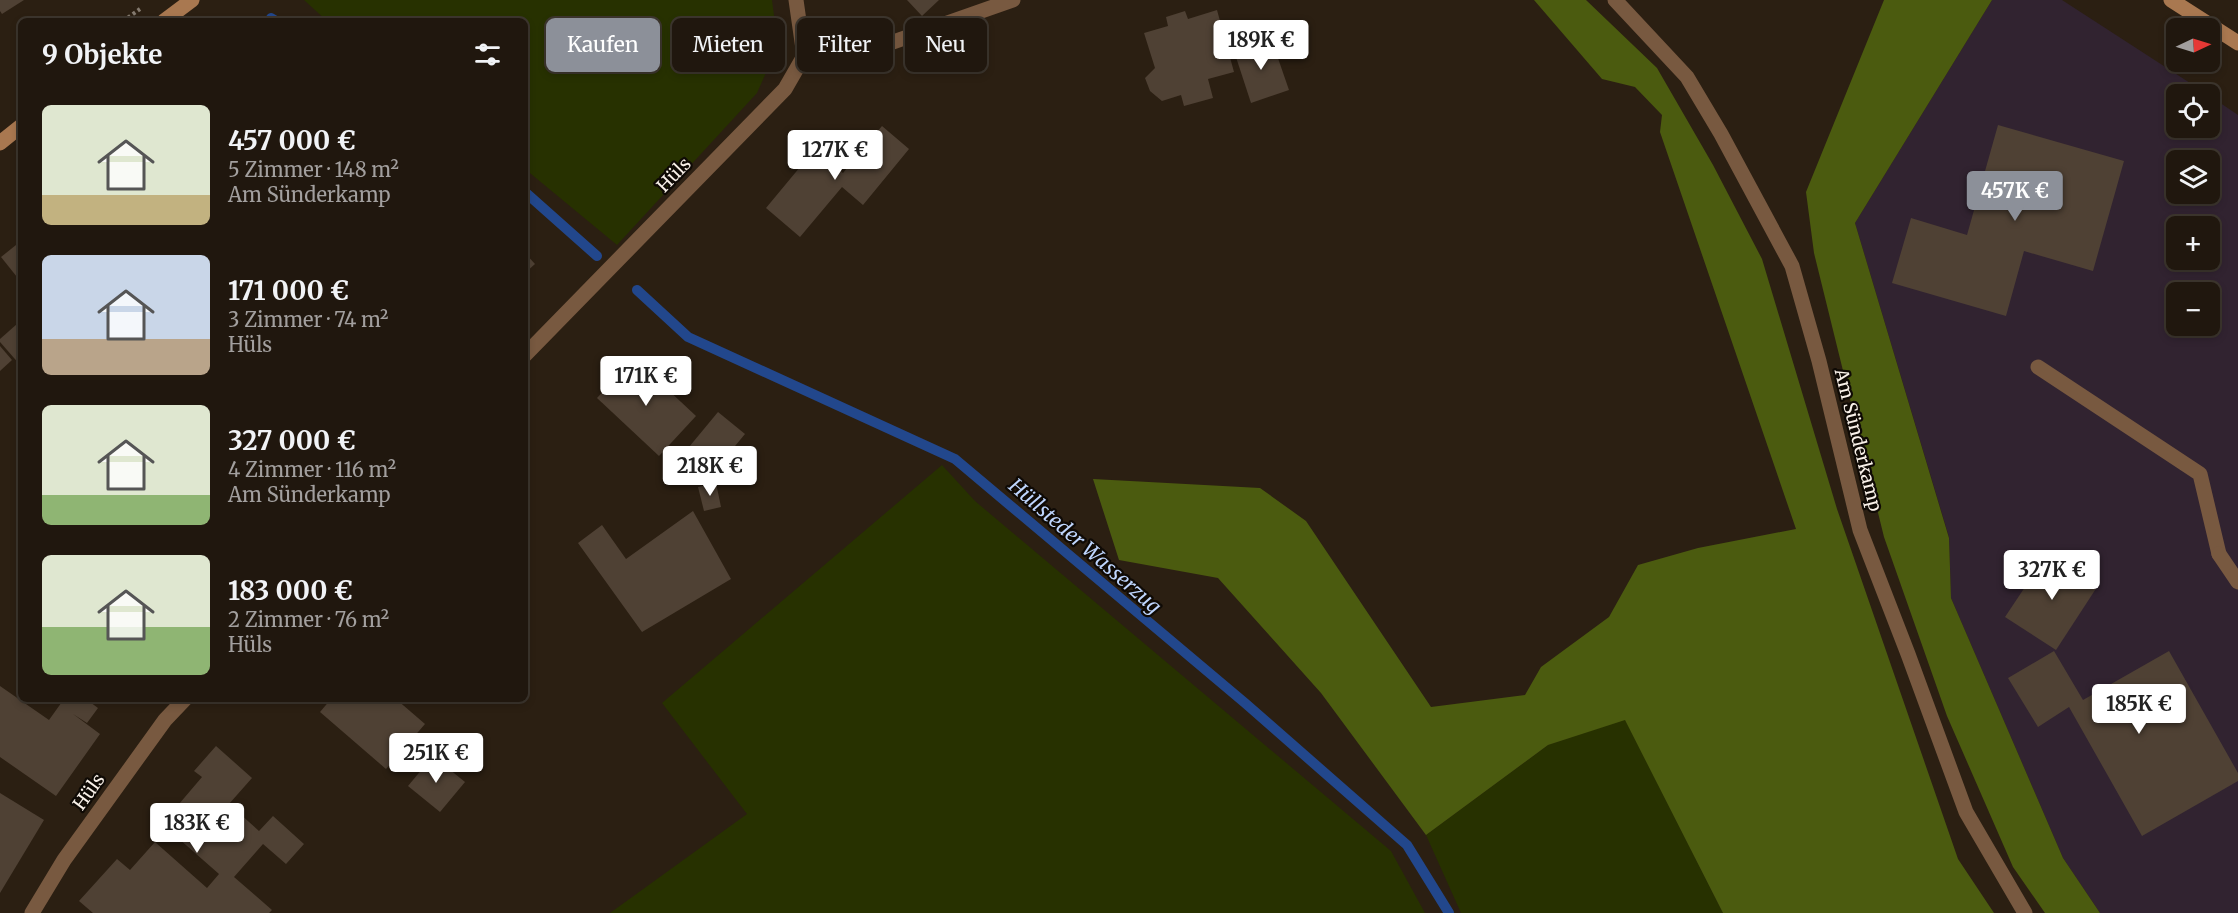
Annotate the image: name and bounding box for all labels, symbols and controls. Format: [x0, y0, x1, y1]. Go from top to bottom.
chip: Kaufen [546, 18, 660, 72]
chip: Mieten [672, 18, 785, 72]
chip: Filter [797, 18, 893, 72]
chip: Neu [905, 18, 987, 72]
north arrow [2166, 18, 2220, 72]
map controls [2166, 18, 2220, 336]
pin: 189K € [1212, 20, 1310, 71]
text: 189K € [1227, 27, 1295, 52]
text: 9 Objekte [42, 38, 162, 71]
icon: filters [471, 38, 504, 71]
button: locate [2166, 84, 2220, 138]
text: 457 000 € [228, 124, 356, 157]
icon: home [90, 129, 162, 201]
pin: 127K € [786, 130, 884, 181]
text: 127K € [802, 137, 868, 162]
button: layers [2166, 150, 2220, 204]
street label: Hüls [652, 152, 696, 197]
text: 5 Zimmer · 148 m² [228, 157, 399, 182]
pin: 457K € [1966, 171, 2064, 222]
text: 457K € [1981, 178, 2049, 203]
text: Am Sünderkamp [228, 182, 390, 207]
button: + [2166, 216, 2220, 270]
text: 171 000 € [228, 274, 349, 307]
icon: home [90, 279, 162, 351]
button: − [2166, 282, 2220, 336]
text: 3 Zimmer · 74 m² [228, 307, 388, 332]
text: Hüls [228, 332, 272, 357]
pin: 171K € [597, 356, 695, 407]
text: 171K € [614, 363, 678, 388]
street label: Am Sünderkamp [1829, 365, 1887, 514]
text: 327 000 € [228, 424, 356, 457]
icon: home [90, 429, 162, 501]
pin: 218K € [661, 446, 759, 497]
text: 218K € [677, 453, 743, 478]
text: 4 Zimmer · 116 m² [228, 457, 396, 482]
water label: Hüllsteder Wasserzug [1003, 472, 1167, 619]
text: Am Sünderkamp [228, 482, 390, 507]
pin: 327K € [2003, 550, 2101, 601]
text: 327K € [2018, 557, 2086, 582]
text: 183 000 € [228, 574, 353, 607]
icon: home [90, 579, 162, 651]
text: 2 Zimmer · 76 m² [228, 607, 389, 632]
text: Hüls [228, 632, 272, 657]
pin: 185K € [2090, 684, 2188, 735]
text: 185K € [2106, 691, 2172, 716]
pin: 251K € [387, 733, 485, 784]
text: 251K € [403, 740, 469, 765]
street label: Hüls [68, 769, 110, 815]
pin: 183K € [148, 803, 246, 854]
text: 183K € [164, 810, 230, 835]

